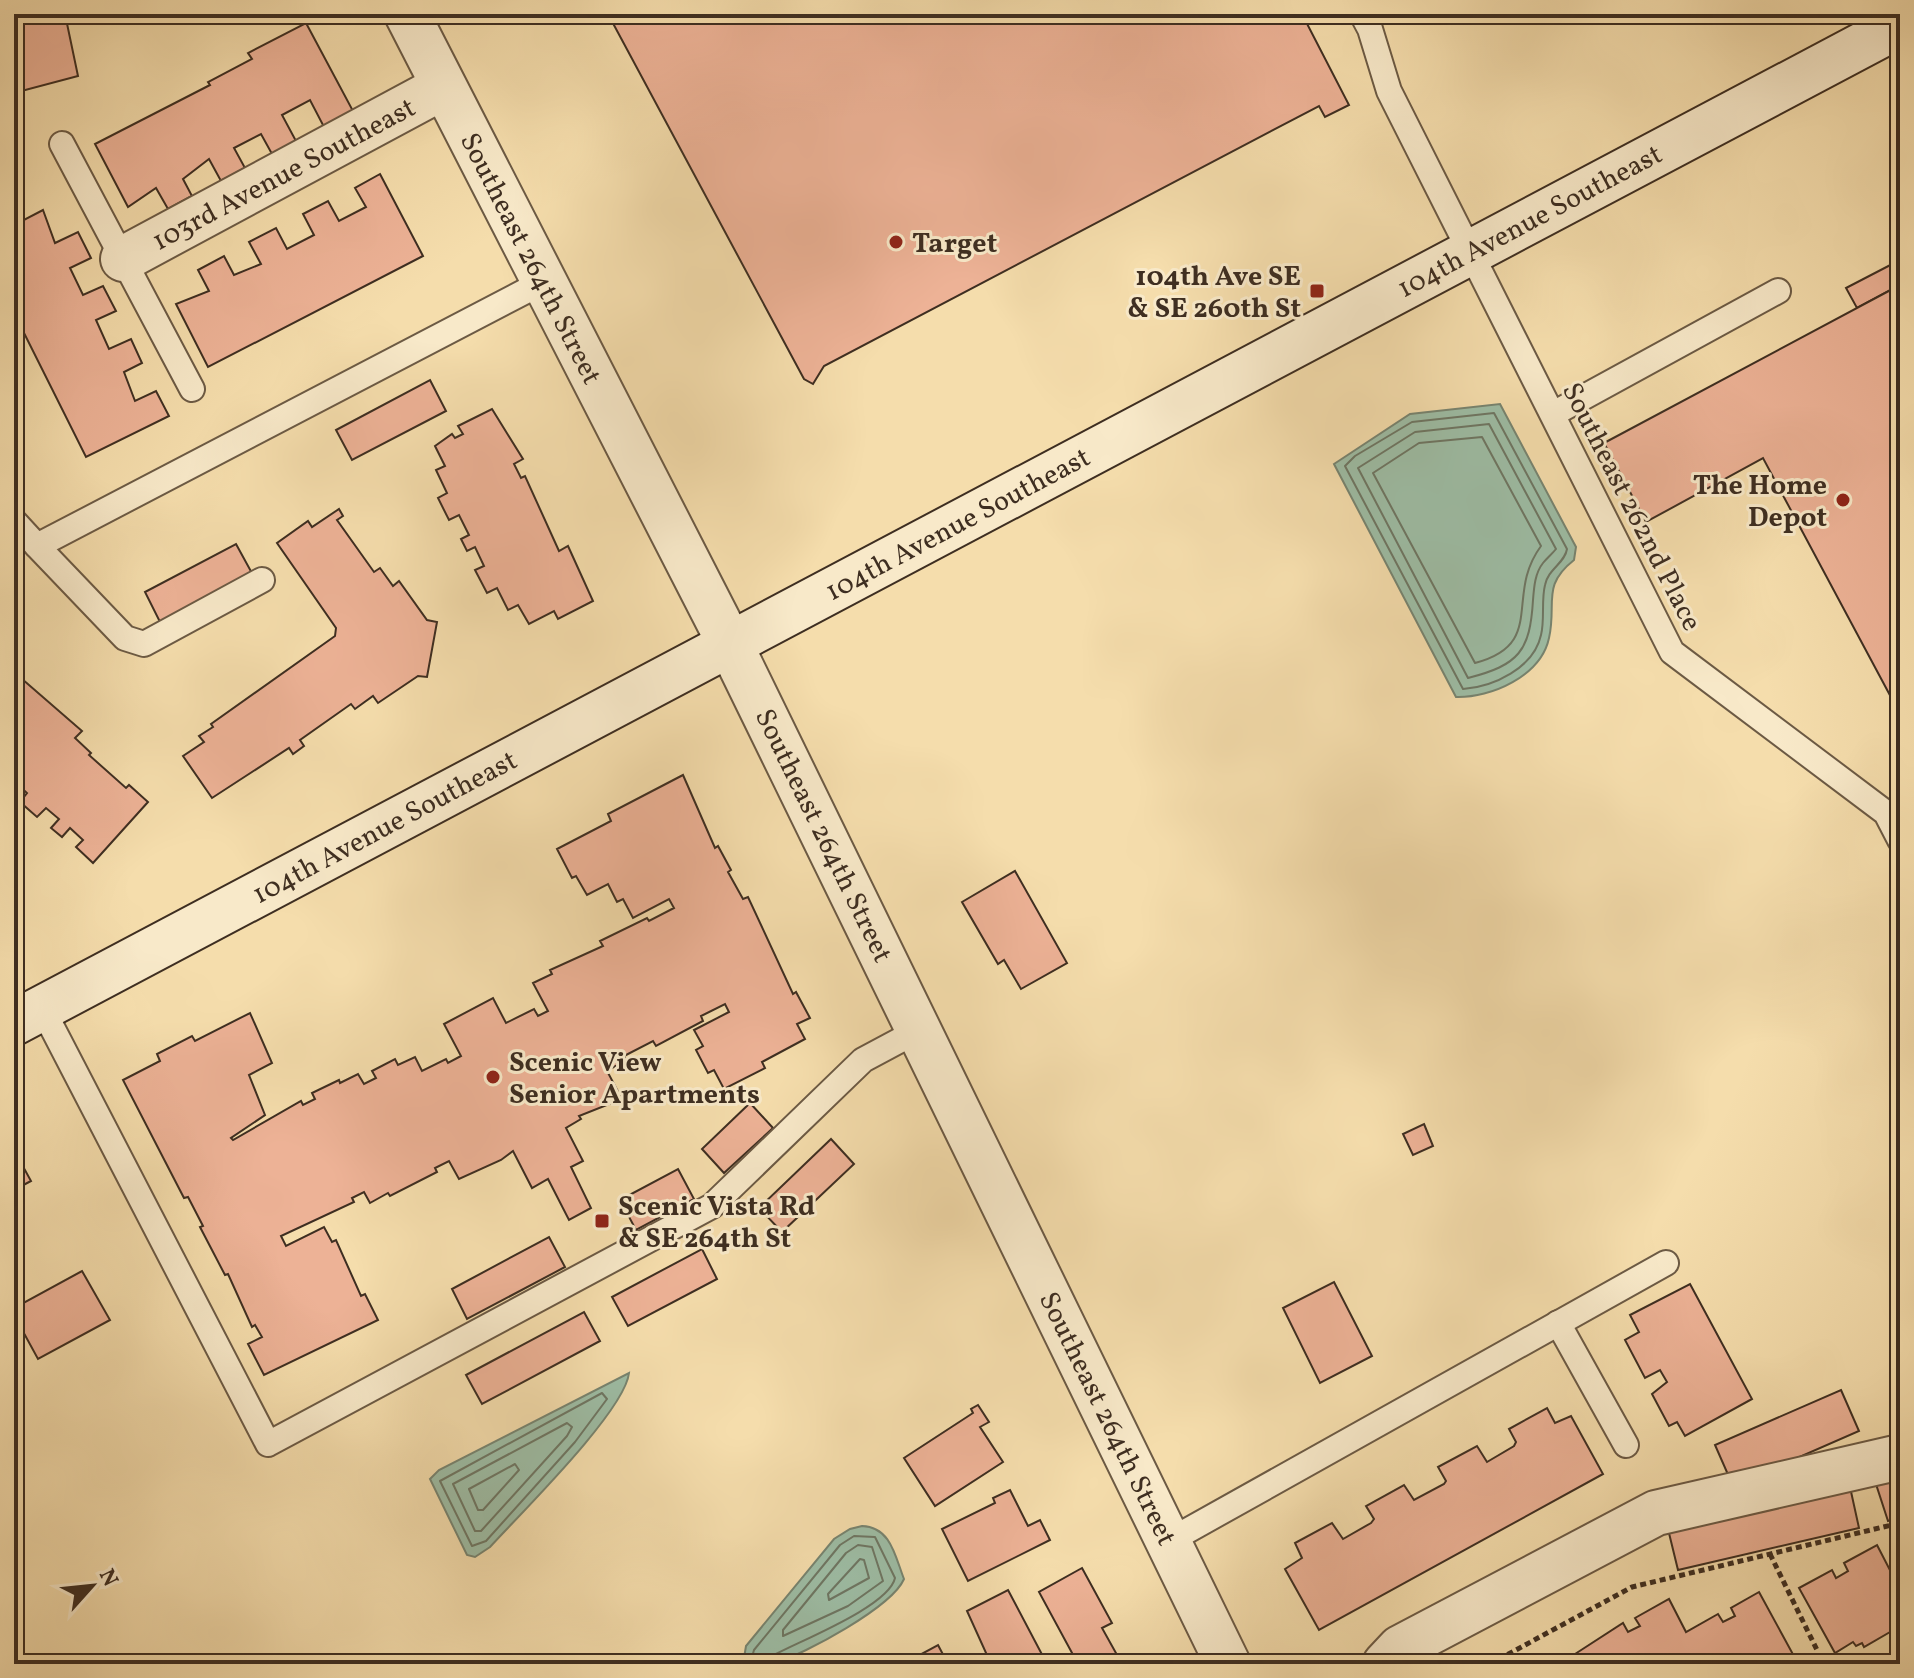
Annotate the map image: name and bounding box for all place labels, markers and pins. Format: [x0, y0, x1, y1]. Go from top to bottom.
place label: Target [912, 225, 997, 264]
marker: Target [887, 233, 905, 251]
place label: 104th Ave SE & SE 260th St [1127, 258, 1301, 329]
marker: 104th Ave SE & SE 260th St [1308, 282, 1326, 300]
place label: The Home Depot [1693, 467, 1827, 538]
marker: The Home Depot [1834, 491, 1852, 509]
place label: Scenic View Senior Apartments [509, 1044, 760, 1115]
marker: Scenic View Senior Apartments [484, 1068, 502, 1086]
place label: Scenic Vista Rd & SE 264th St [618, 1188, 815, 1259]
marker: Scenic Vista Rd & SE 264th St [593, 1212, 611, 1230]

